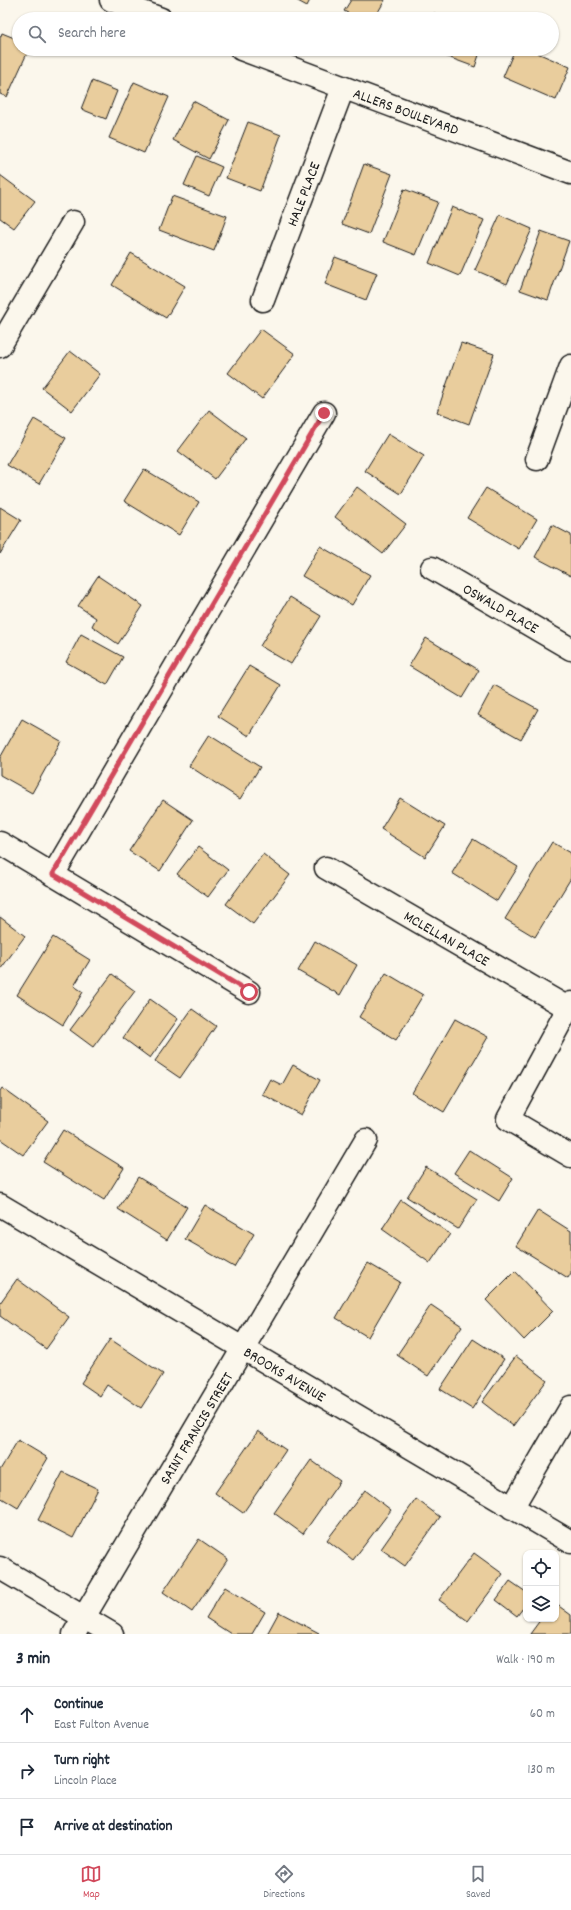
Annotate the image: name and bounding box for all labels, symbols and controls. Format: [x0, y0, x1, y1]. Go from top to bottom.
search box [12, 12, 559, 56]
icon: search [26, 23, 48, 45]
text: Search here [58, 23, 126, 45]
street label: ALLERS BOULEVARD [349, 84, 461, 142]
street label: HALE PLACE [282, 159, 327, 230]
route end [315, 404, 333, 422]
street label: OSWALD PLACE [458, 579, 542, 641]
street label: MCLELLAN PLACE [399, 906, 493, 973]
route start [240, 983, 258, 1001]
street label: BROOKS AVENUE [239, 1343, 329, 1409]
street label: SAINT FRANCIS STREET [155, 1369, 240, 1489]
map controls [523, 1550, 559, 1622]
button: locate [523, 1550, 559, 1586]
button: layers [523, 1586, 559, 1622]
text: 3 min [16, 1648, 50, 1672]
text: Walk · 190 m [496, 1651, 555, 1670]
text: Continue [54, 1694, 103, 1716]
icon: ahead [16, 1704, 38, 1726]
text: 60 m [530, 1705, 555, 1724]
text: East Fulton Avenue [54, 1716, 149, 1735]
text: Turn right [54, 1750, 110, 1772]
icon: right [16, 1760, 38, 1782]
text: 130 m [527, 1761, 555, 1780]
text: Lincoln Place [54, 1772, 117, 1791]
icon: arrive [16, 1816, 38, 1838]
text: Arrive at destination [54, 1816, 172, 1838]
tab: Map [80, 1863, 102, 1903]
tab: Directions [263, 1863, 305, 1903]
tab: Saved [466, 1863, 491, 1903]

